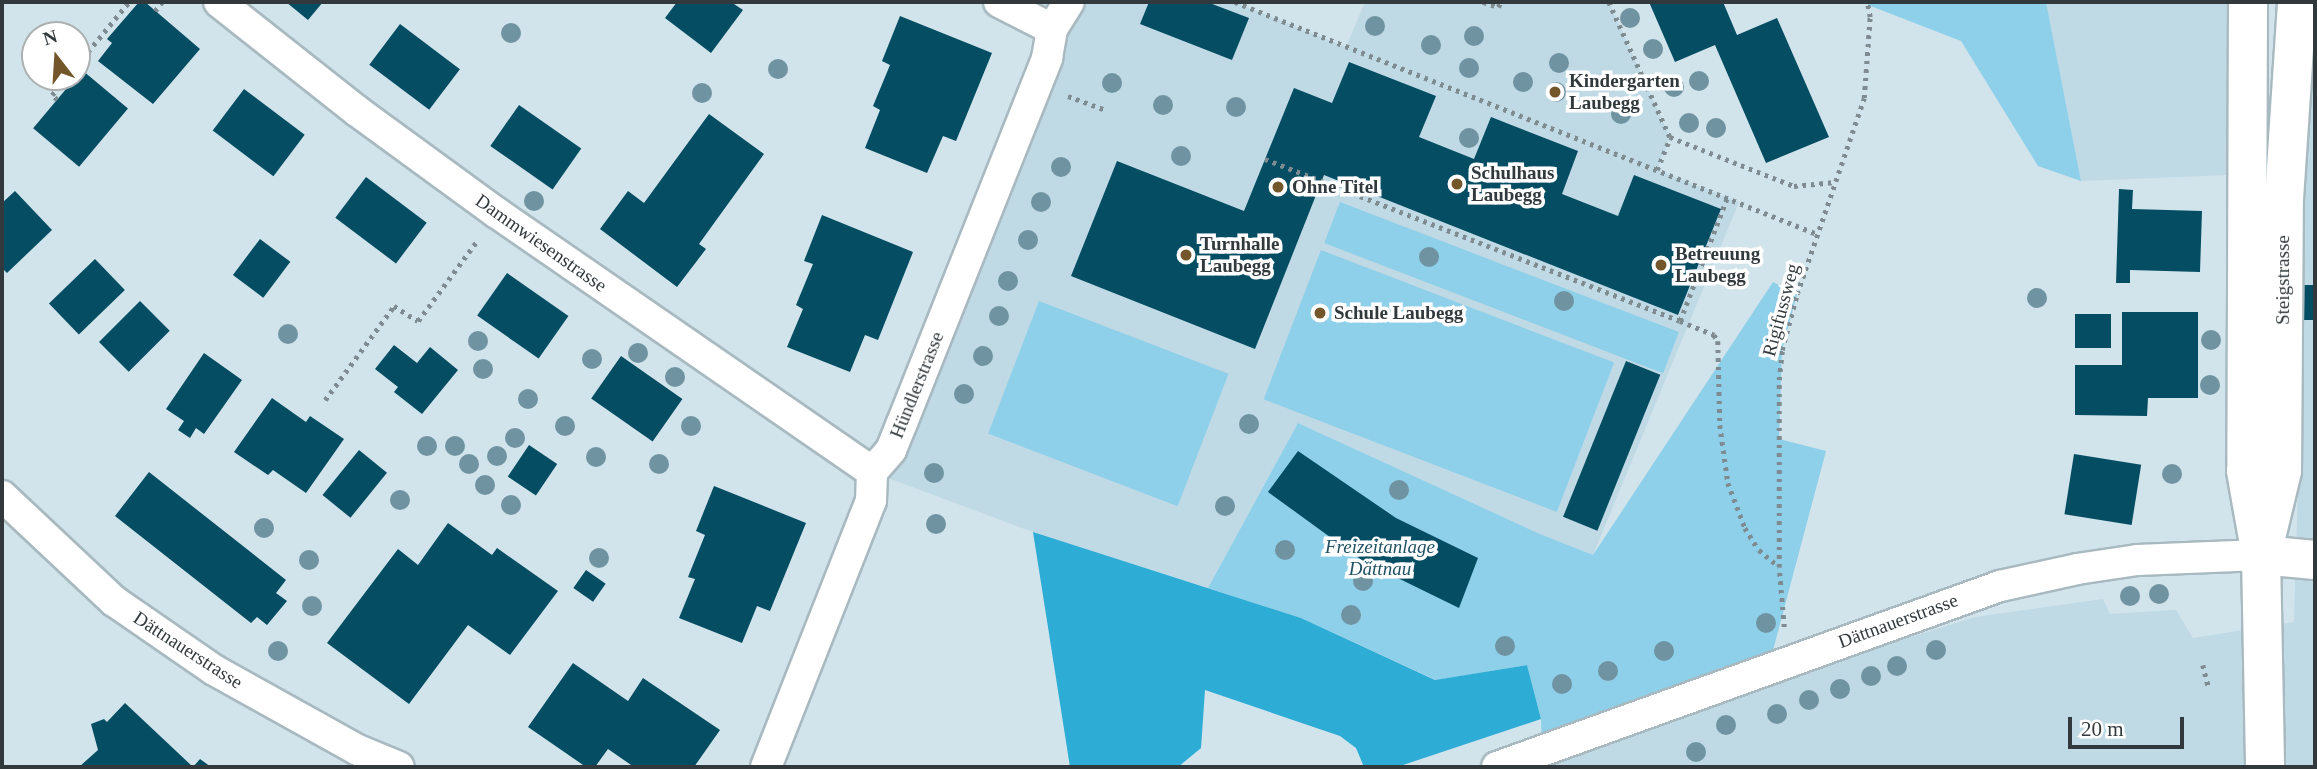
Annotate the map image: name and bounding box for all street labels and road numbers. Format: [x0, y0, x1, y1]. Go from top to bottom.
street label: Dammwiesenstrasse [471, 189, 611, 297]
street label: Steigstrasse [2272, 235, 2294, 325]
street label: Rigifussweg [1758, 261, 1804, 359]
street label: Hündlerstrasse [885, 328, 949, 442]
street label: Dättnauerstrasse [1835, 589, 1961, 653]
street label: Dättnauerstrasse [129, 606, 247, 694]

